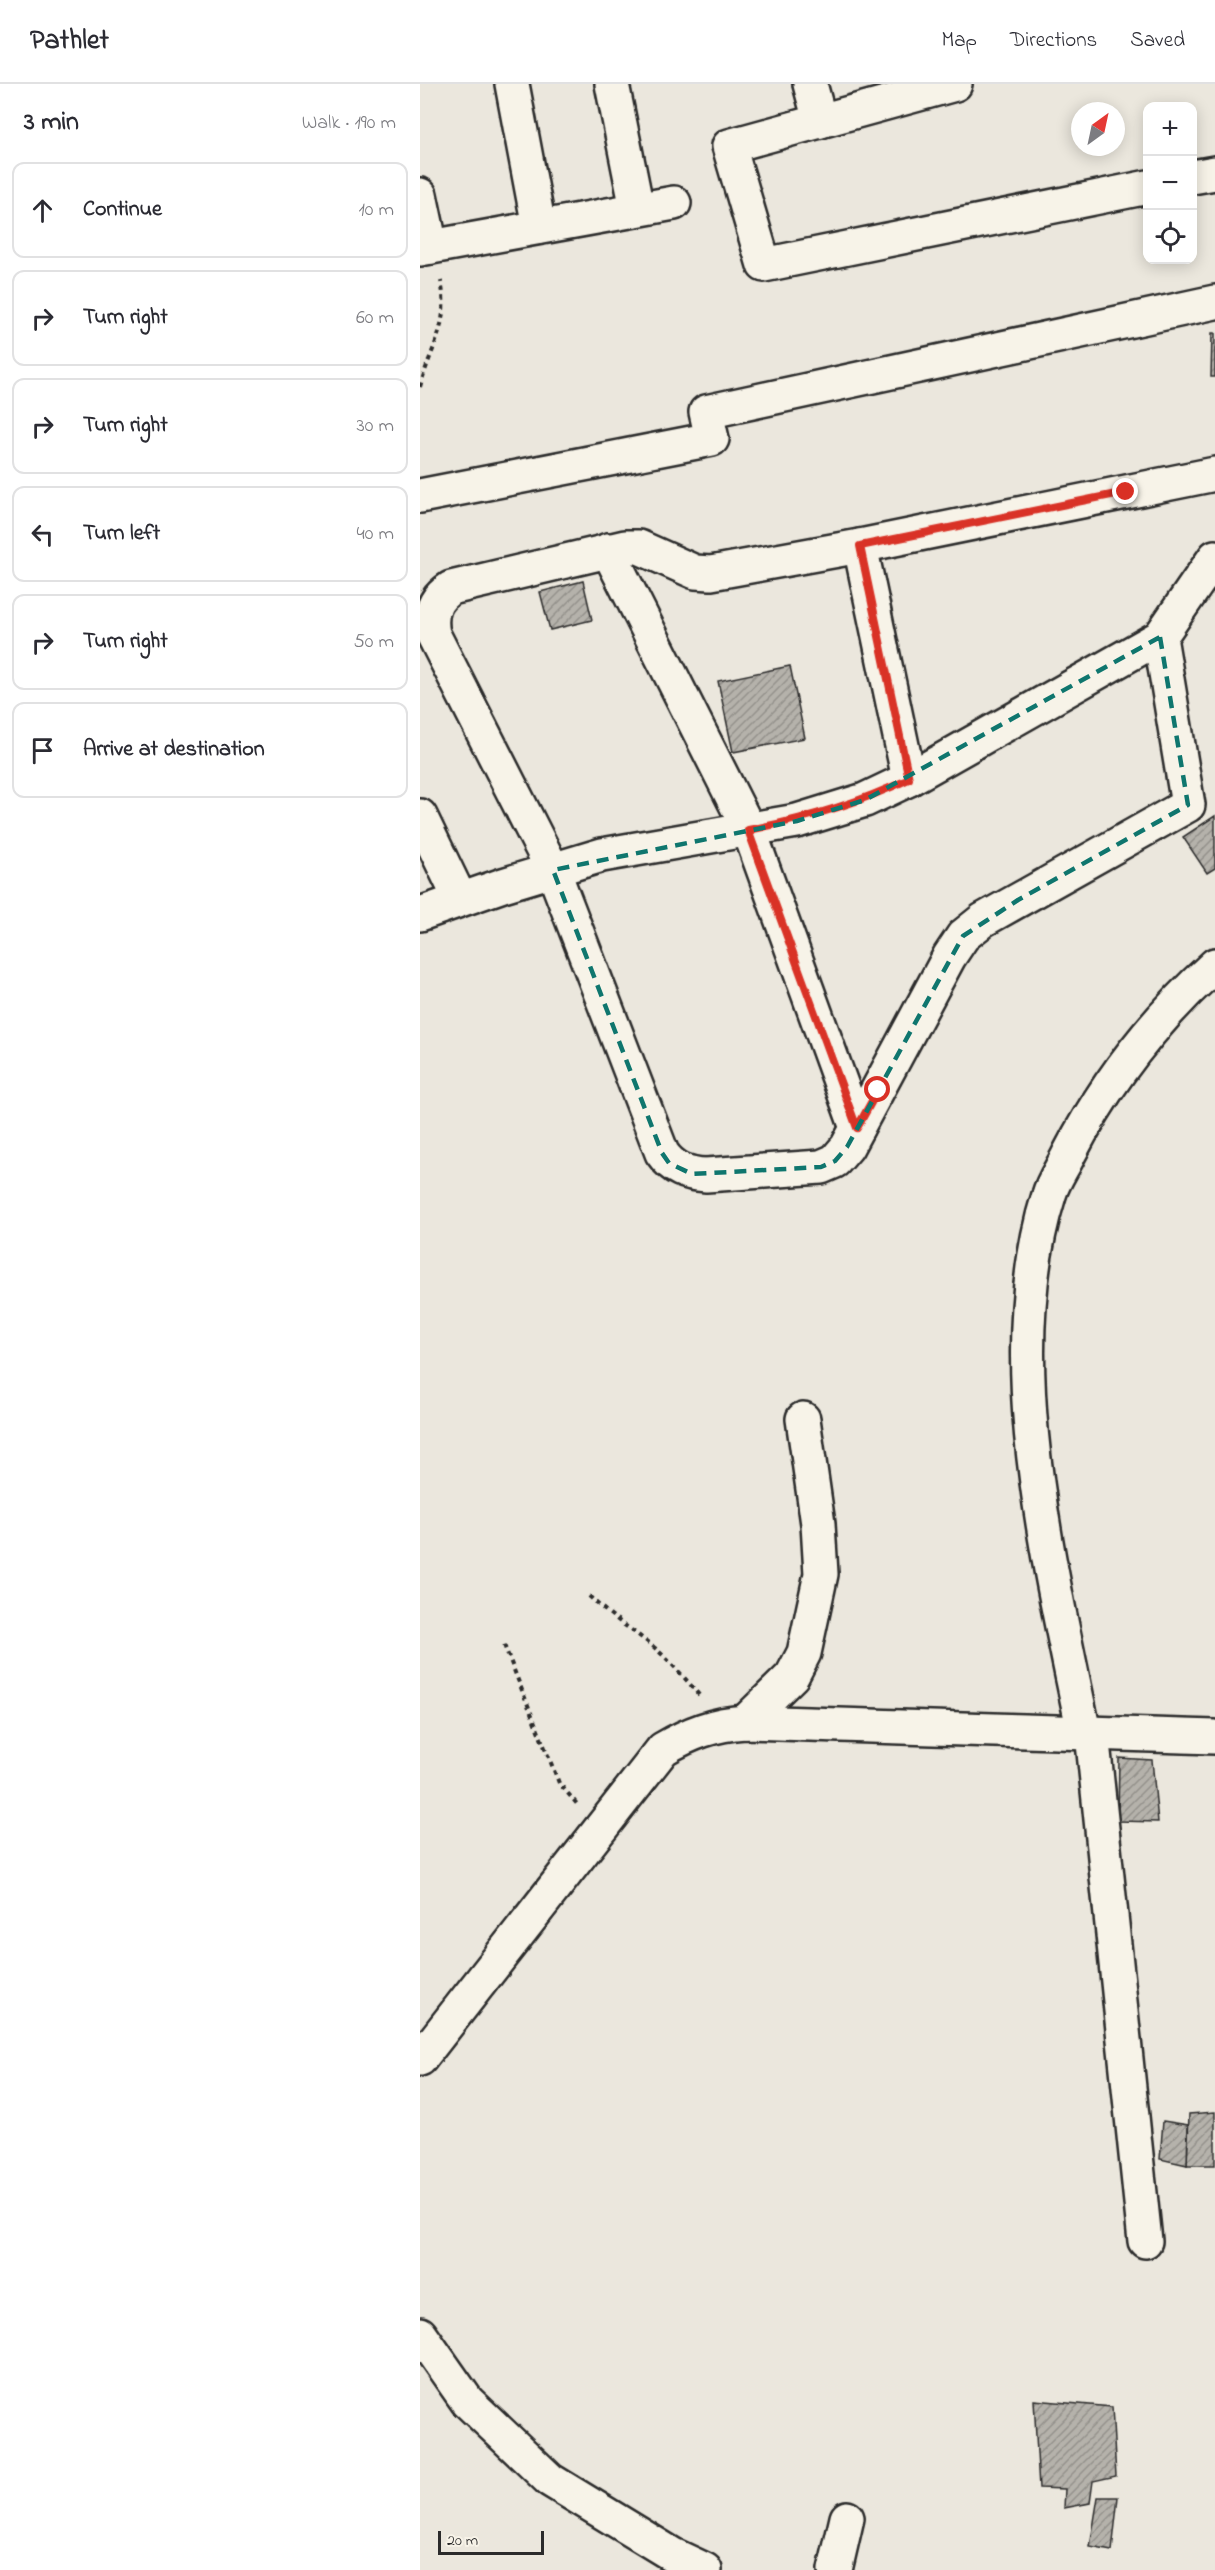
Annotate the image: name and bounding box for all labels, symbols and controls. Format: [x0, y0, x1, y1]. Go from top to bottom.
text: Pathlet [30, 21, 109, 62]
text: Map [941, 26, 977, 56]
text: Directions [1010, 26, 1097, 56]
text: Saved [1130, 26, 1185, 56]
north arrow [1071, 102, 1125, 156]
map controls [1143, 102, 1197, 264]
button: + [1143, 102, 1197, 156]
text: 3 min [24, 104, 79, 142]
text: Walk · 190 m [302, 109, 396, 138]
button: − [1143, 156, 1197, 210]
icon: ahead [26, 194, 59, 227]
text: Continue [83, 194, 162, 226]
text: 10 m [358, 196, 394, 225]
button: locate [1143, 210, 1197, 264]
icon: right [26, 302, 59, 335]
text: Turn right [83, 302, 168, 334]
text: 60 m [356, 304, 394, 333]
icon: right [26, 410, 59, 443]
text: Turn right [83, 410, 168, 442]
text: 30 m [357, 412, 394, 441]
route end [1112, 478, 1138, 504]
icon: left [26, 518, 59, 551]
text: Turn left [83, 518, 160, 550]
text: 40 m [357, 520, 394, 549]
icon: right [26, 626, 59, 659]
text: Turn right [83, 626, 168, 658]
text: 50 m [353, 628, 394, 657]
icon: arrive [26, 734, 59, 767]
text: Arrive at destination [83, 734, 265, 766]
route start [864, 1076, 890, 1102]
scale bar [438, 2528, 544, 2556]
text: 20 m [447, 2529, 478, 2553]

